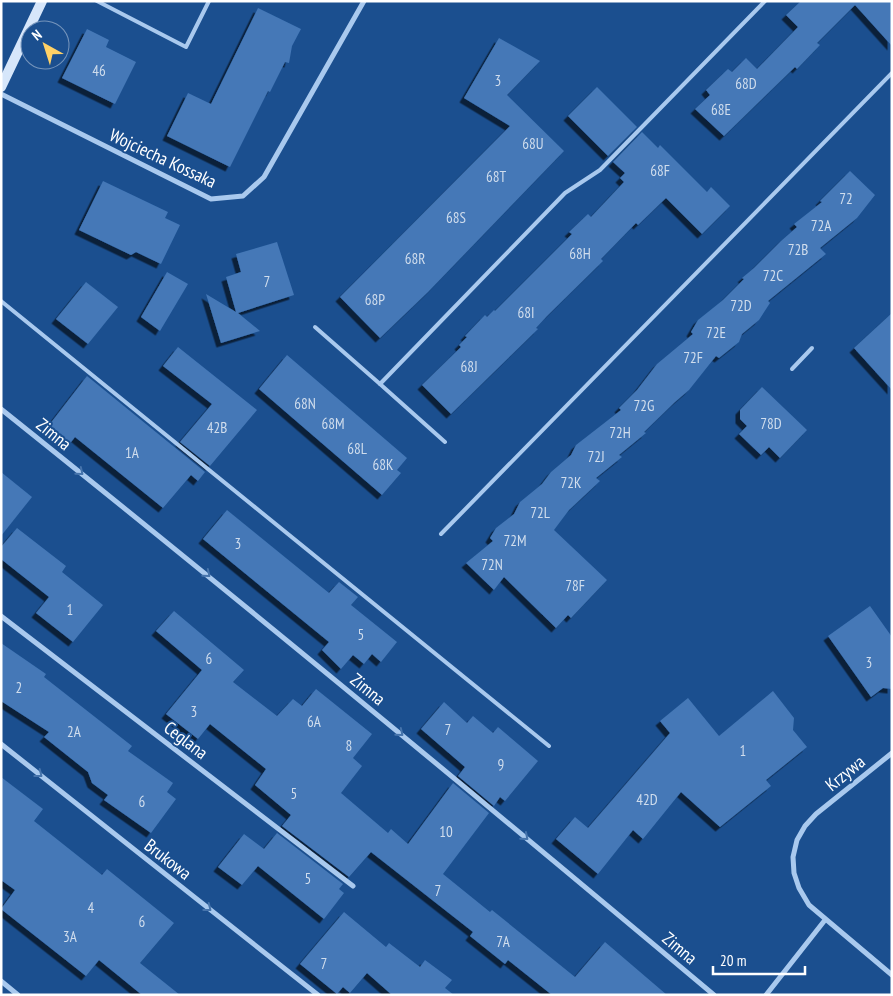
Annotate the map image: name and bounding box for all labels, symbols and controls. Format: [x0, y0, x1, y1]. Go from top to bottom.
north arrow [20, 20, 70, 70]
text: N [28, 26, 45, 44]
house number: 46 [92, 61, 106, 80]
house number: 3 [495, 71, 501, 90]
house number: 68D [735, 74, 757, 93]
house number: 68E [711, 100, 731, 119]
street label: Wojciecha Kossaka [106, 123, 220, 193]
house number: 68U [522, 134, 544, 153]
house number: 68F [650, 161, 670, 180]
house number: 68T [486, 167, 506, 186]
house number: 72 [839, 189, 853, 208]
house number: 68S [446, 208, 466, 227]
house number: 72A [811, 216, 832, 235]
house number: 72B [788, 240, 808, 259]
house number: 68H [569, 244, 591, 263]
house number: 68R [405, 249, 425, 268]
house number: 72C [763, 266, 783, 285]
house number: 7 [264, 272, 270, 291]
house number: 68P [365, 290, 385, 309]
house number: 72D [730, 296, 752, 315]
house number: 68I [518, 303, 535, 322]
house number: 72E [706, 323, 726, 342]
house number: 72F [683, 348, 703, 367]
house number: 68J [460, 357, 478, 376]
house number: 68N [294, 394, 316, 413]
house number: 72G [634, 396, 654, 415]
street label: Zimna [32, 413, 76, 455]
house number: 68M [321, 414, 345, 433]
house number: 78D [760, 414, 782, 433]
house number: 42B [207, 418, 227, 437]
house number: 72H [609, 423, 631, 442]
house number: 68L [347, 439, 368, 458]
house number: 1A [125, 443, 140, 462]
house number: 72J [587, 447, 605, 466]
house number: 68K [373, 455, 394, 474]
one-way arrow [75, 467, 84, 476]
house number: 72K [561, 473, 582, 492]
house number: 72L [530, 503, 551, 522]
house number: 72M [503, 531, 527, 550]
house number: 3 [235, 534, 241, 553]
house number: 72N [481, 555, 503, 574]
one-way arrow [201, 569, 210, 577]
house number: 78F [565, 576, 585, 595]
house number: 1 [67, 600, 73, 619]
house number: 5 [358, 625, 364, 644]
house number: 6 [206, 649, 213, 668]
house number: 3 [866, 653, 872, 672]
street label: Zimna [346, 668, 390, 710]
house number: 2 [16, 678, 22, 697]
house number: 3 [191, 702, 197, 721]
house number: 6A [307, 712, 322, 731]
street label: Ceglana [159, 716, 213, 764]
house number: 7 [445, 720, 451, 739]
house number: 2A [67, 722, 82, 741]
one-way arrow [395, 727, 404, 736]
house number: 8 [346, 736, 352, 755]
house number: 1 [740, 741, 746, 760]
street label: Krzywa [820, 750, 870, 796]
house number: 9 [498, 755, 504, 774]
one-way arrow [34, 769, 43, 778]
house number: 5 [291, 784, 297, 803]
house number: 42D [636, 790, 658, 809]
house number: 6 [139, 792, 146, 811]
house number: 10 [439, 822, 453, 841]
one-way arrow [520, 831, 529, 840]
street label: Brukowa [140, 833, 196, 885]
house number: 5 [305, 869, 311, 888]
house number: 7 [435, 881, 441, 900]
house number: 4 [88, 898, 95, 917]
one-way arrow [202, 902, 211, 910]
house number: 6 [139, 912, 146, 931]
house number: 3A [63, 927, 78, 946]
street label: Zimna [658, 927, 702, 969]
house number: 7A [496, 932, 511, 951]
scale bar [713, 944, 806, 976]
text: 20 m [720, 951, 746, 970]
house number: 7 [321, 954, 327, 973]

